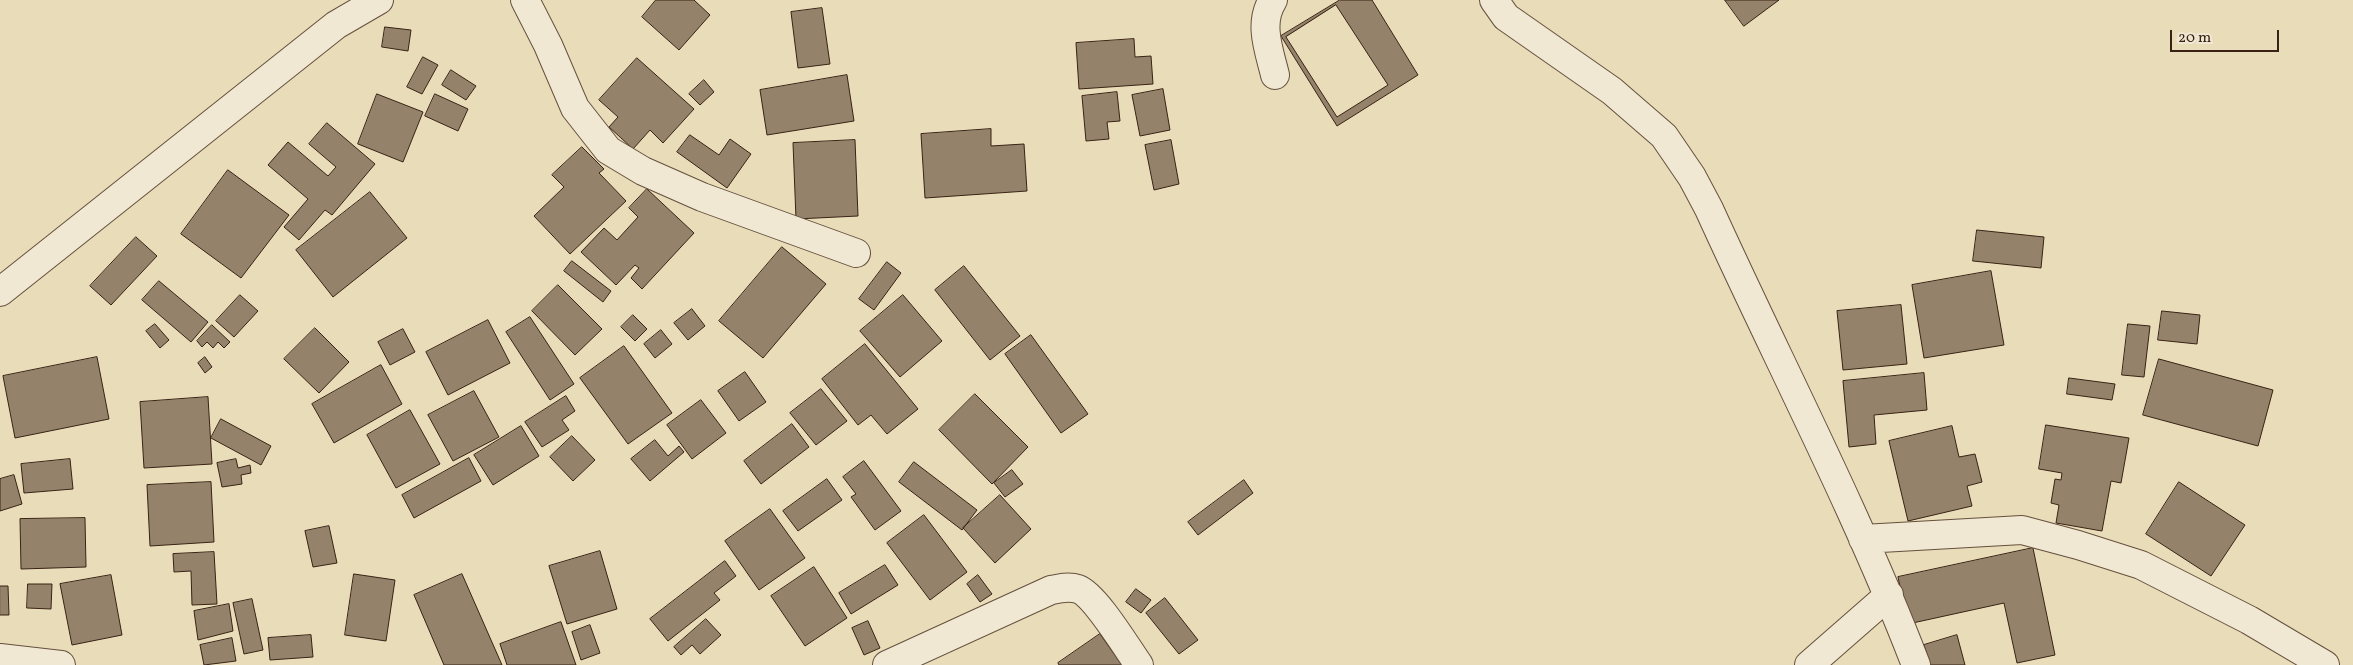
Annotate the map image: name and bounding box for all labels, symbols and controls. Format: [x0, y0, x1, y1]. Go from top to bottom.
scale bar [2173, 20, 2282, 52]
text: 20 m [2178, 28, 2211, 49]

